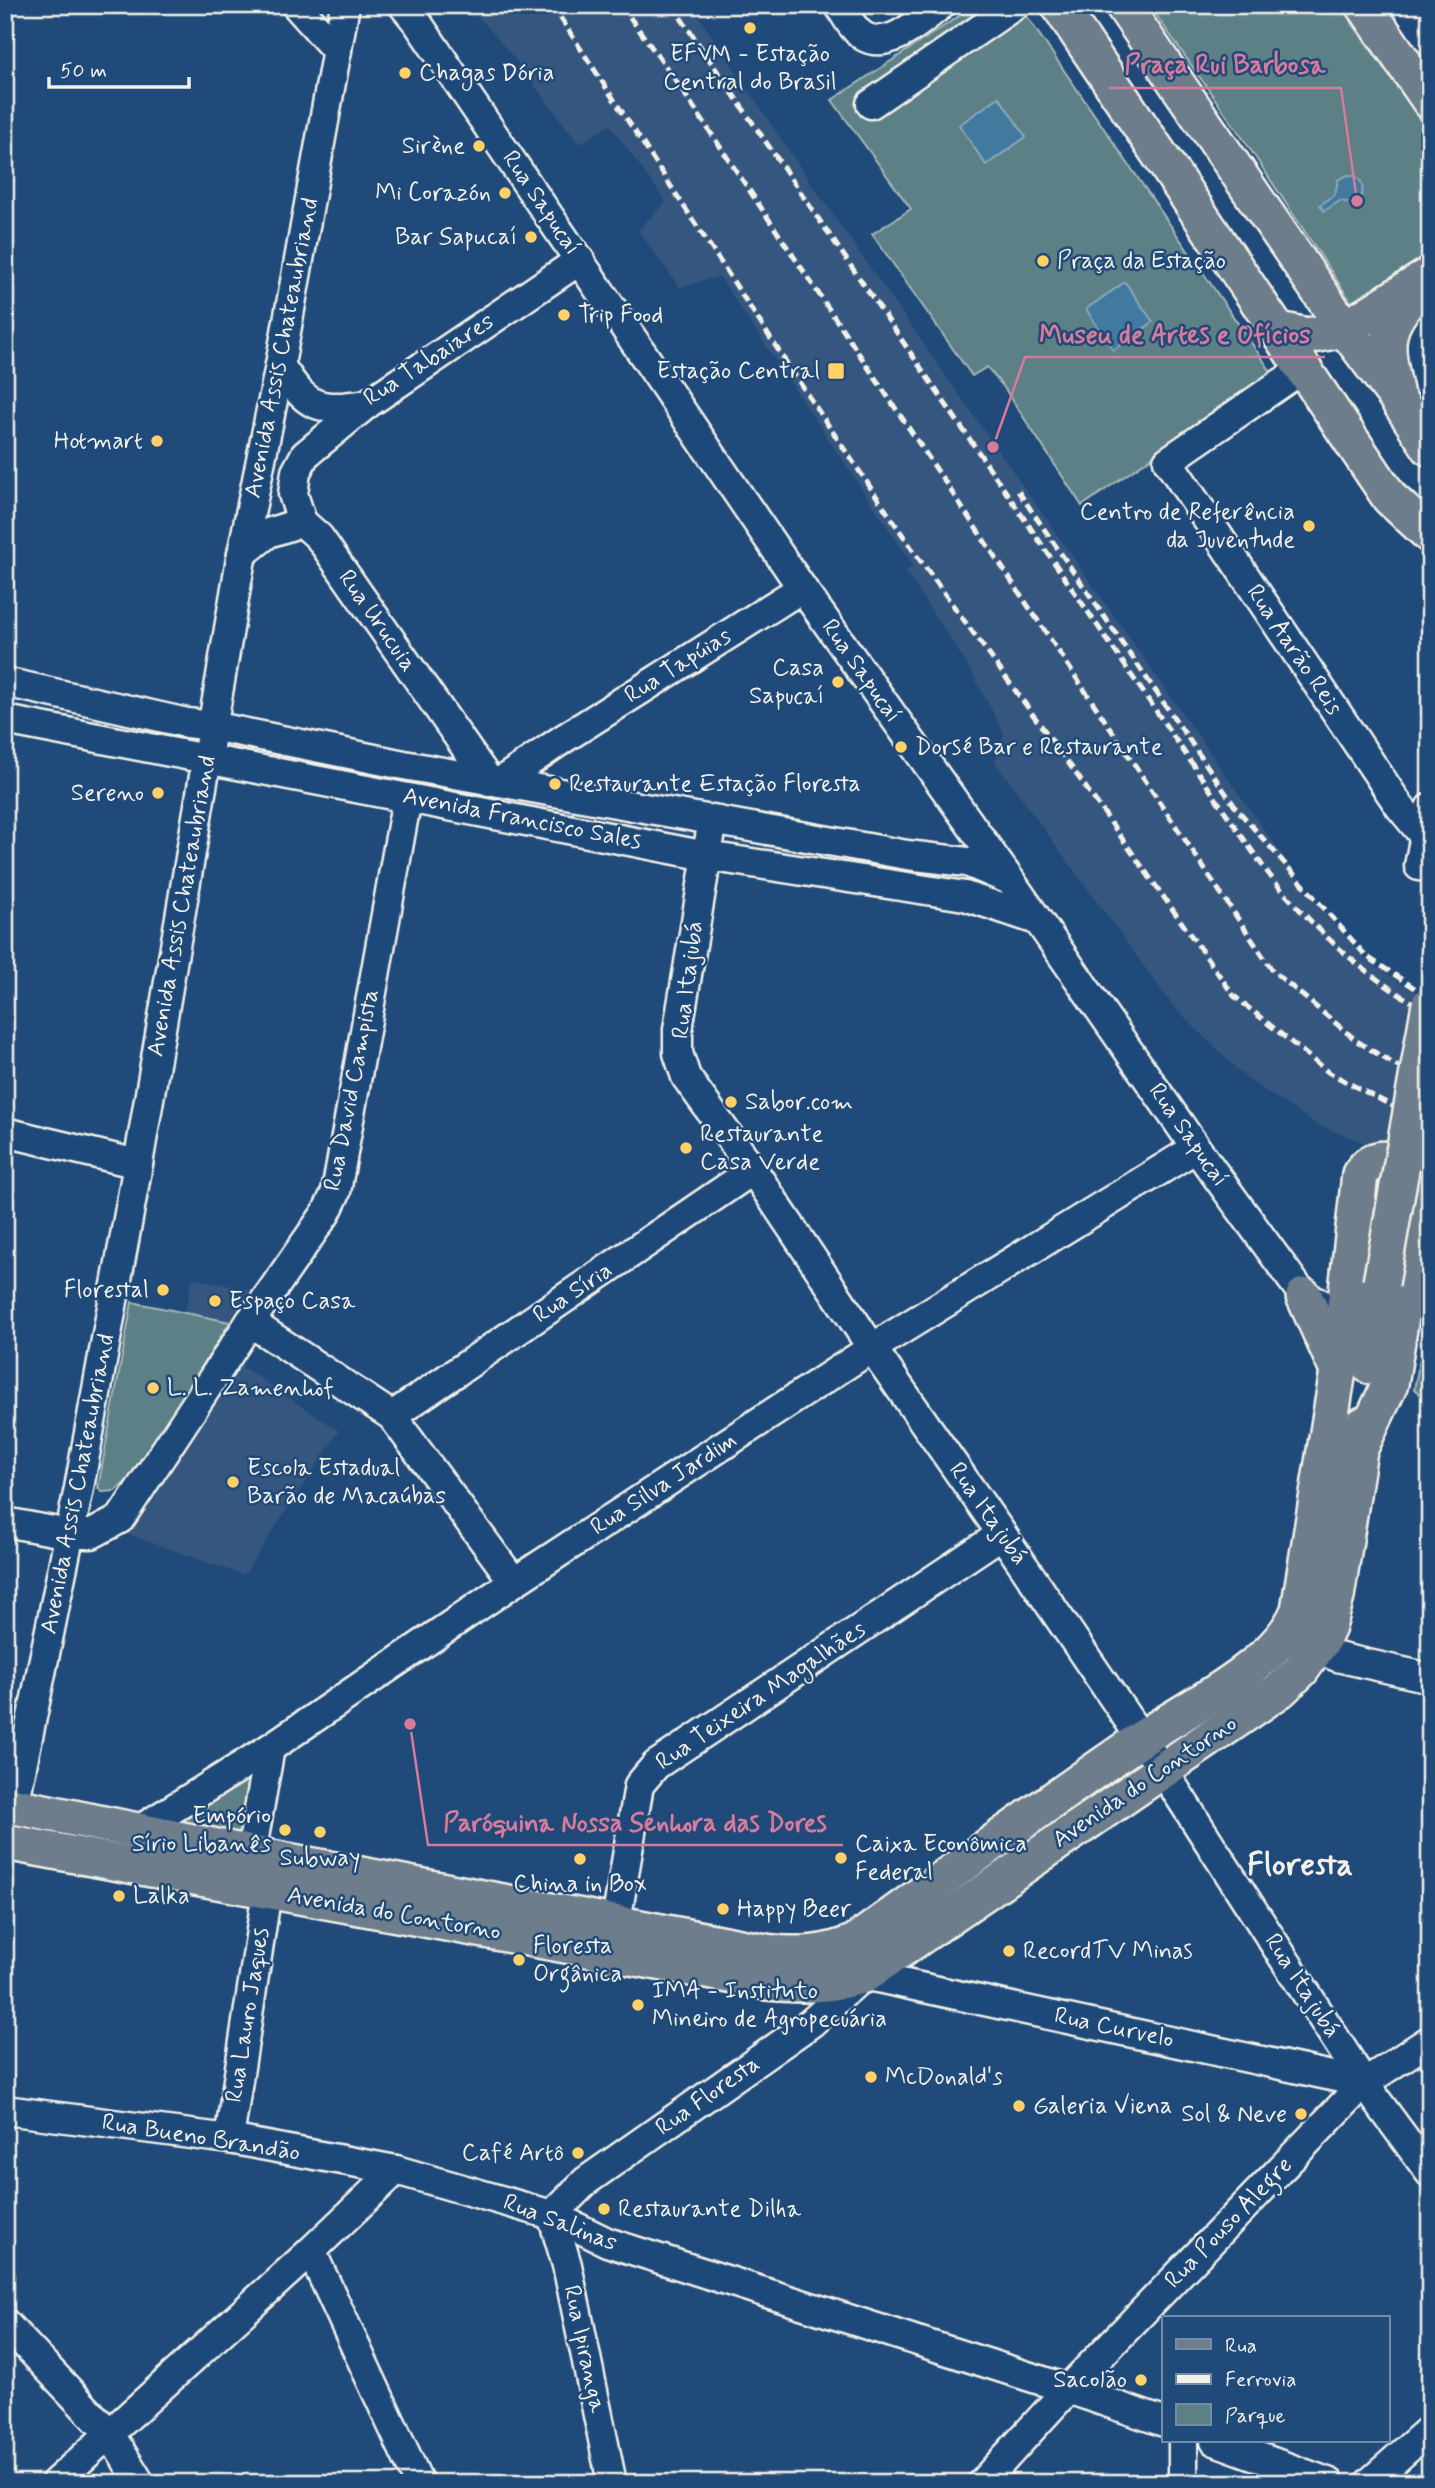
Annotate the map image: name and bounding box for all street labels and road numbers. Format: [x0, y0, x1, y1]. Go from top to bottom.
street label: Rua Sapucaí [495, 145, 587, 261]
street label: Avenida Assis Chateaubriand [238, 195, 326, 501]
street label: Rua Tabaiares [358, 306, 500, 414]
street label: Rua Urucuia [331, 564, 423, 678]
street label: Rua Aarão Reis [1239, 579, 1349, 722]
street label: Rua Sapucaí [814, 613, 908, 729]
street label: Rua Tapúias [619, 621, 738, 711]
street label: Avenida Assis Chateaubriand [140, 753, 224, 1059]
street label: Avenida Francisco Sales [400, 781, 644, 857]
street label: Rua Itajubá [665, 919, 711, 1041]
street label: Rua David Campista [317, 986, 387, 1194]
street label: Rua Sapucaí [1141, 1077, 1235, 1193]
street label: Rua Síria [527, 1255, 619, 1331]
street label: Avenida Assis Chateaubriand [34, 1331, 122, 1637]
street label: Rua Silva Jardim [585, 1425, 743, 1543]
street label: Rua Itajubá [941, 1456, 1035, 1572]
street label: Rua Teixeira Magalhães [650, 1614, 873, 1780]
street label: Avenida do Contorno [1047, 1709, 1243, 1855]
street label: Avenida do Contorno [285, 1880, 503, 1948]
street label: Rua Lauro Jaques [219, 1925, 277, 2105]
street label: Rua Itajubá [1257, 1928, 1347, 2044]
street label: Rua Curvelo [1051, 2000, 1177, 2056]
street label: Rua Floresta [650, 2049, 766, 2143]
street label: Rua Bueno Brandão [100, 2107, 302, 2169]
street label: Rua Pouso Alegre [1158, 2151, 1302, 2298]
street label: Rua Salinas [498, 2187, 622, 2259]
street label: Rua Ipiranga [555, 2282, 613, 2416]

